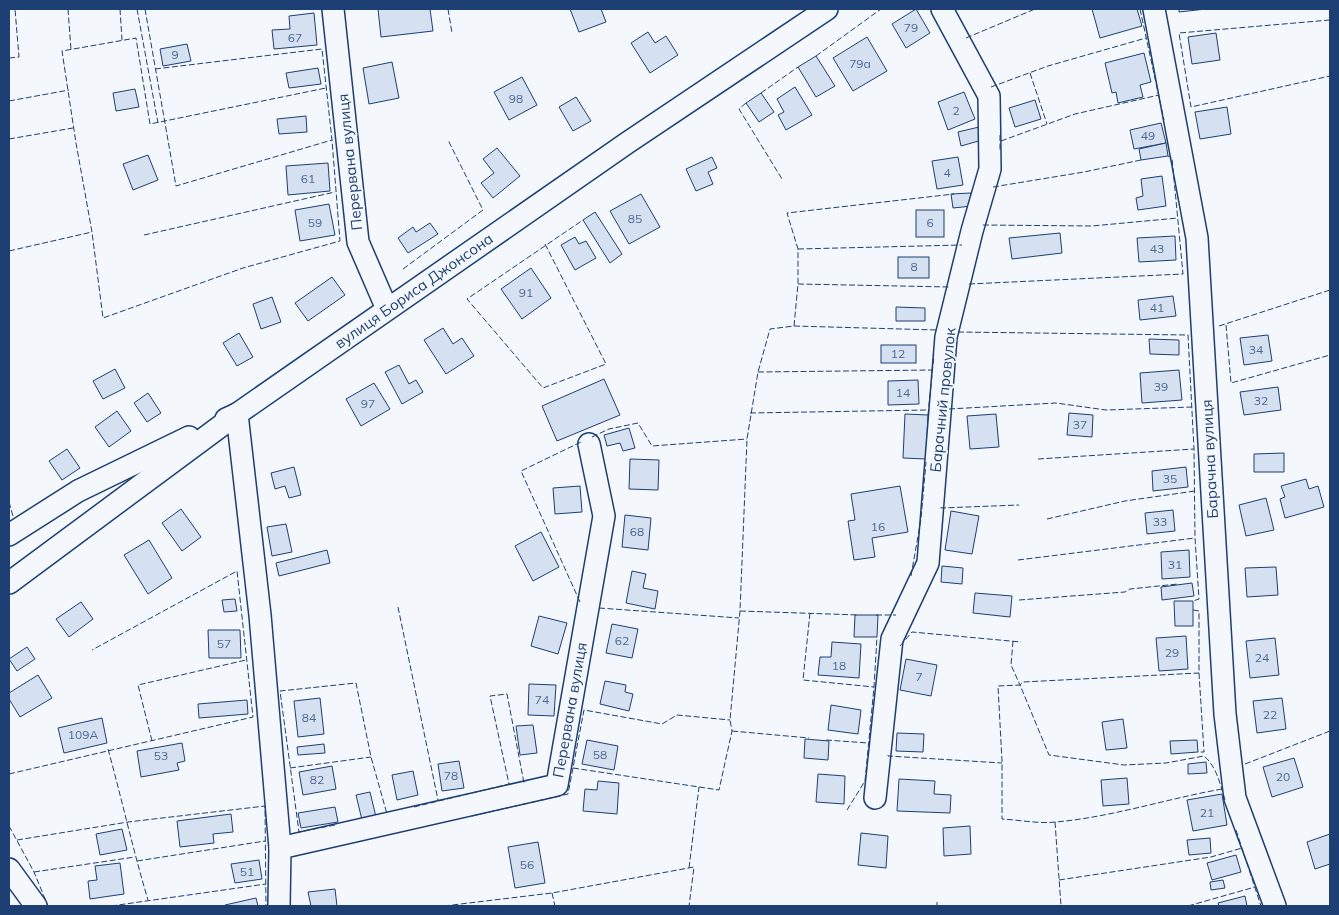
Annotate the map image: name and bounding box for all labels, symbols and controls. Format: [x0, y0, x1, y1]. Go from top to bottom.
house number: 79 [904, 20, 918, 35]
house number: 67 [288, 30, 302, 45]
house number: 9 [171, 47, 179, 62]
house number: 79а [849, 56, 871, 71]
house number: 98 [509, 91, 523, 106]
street label: Перервана вулиця [333, 93, 366, 231]
house number: 2 [952, 103, 960, 118]
house number: 49 [1141, 128, 1155, 143]
house number: 4 [943, 165, 951, 180]
house number: 61 [301, 171, 315, 186]
house number: 85 [628, 211, 642, 226]
house number: 59 [308, 215, 322, 230]
house number: 6 [926, 215, 934, 230]
street label: вулиця Бориса Джонсона [331, 229, 497, 353]
house number: 43 [1150, 241, 1164, 256]
house number: 8 [910, 259, 918, 274]
house number: 91 [519, 285, 533, 300]
house number: 41 [1150, 300, 1164, 315]
street label: Барачний провулок [925, 326, 960, 473]
house number: 34 [1249, 342, 1263, 357]
house number: 12 [891, 346, 905, 361]
house number: 39 [1154, 379, 1168, 394]
house number: 14 [896, 385, 910, 400]
house number: 32 [1254, 393, 1268, 408]
house number: 97 [361, 396, 375, 411]
street label: Барачна вулиця [1197, 399, 1222, 519]
house number: 37 [1073, 417, 1087, 432]
house number: 35 [1163, 471, 1177, 486]
house number: 33 [1153, 514, 1167, 529]
house number: 16 [871, 519, 885, 534]
house number: 68 [630, 524, 644, 539]
house number: 31 [1168, 557, 1182, 572]
house number: 62 [615, 633, 629, 648]
house number: 57 [217, 636, 231, 651]
street label: Перервана вулиця [548, 641, 591, 779]
house number: 29 [1165, 645, 1179, 660]
house number: 24 [1255, 650, 1269, 665]
house number: 18 [832, 658, 846, 673]
house number: 7 [915, 669, 923, 684]
house number: 74 [535, 692, 549, 707]
house number: 22 [1263, 707, 1277, 722]
house number: 84 [302, 710, 316, 725]
house number: 109А [68, 727, 98, 742]
house number: 58 [593, 747, 607, 762]
house number: 53 [154, 748, 168, 763]
house number: 78 [444, 768, 458, 783]
house number: 20 [1276, 769, 1290, 784]
house number: 82 [310, 772, 324, 787]
house number: 21 [1200, 805, 1214, 820]
house number: 56 [520, 857, 534, 872]
house number: 51 [240, 864, 254, 879]

